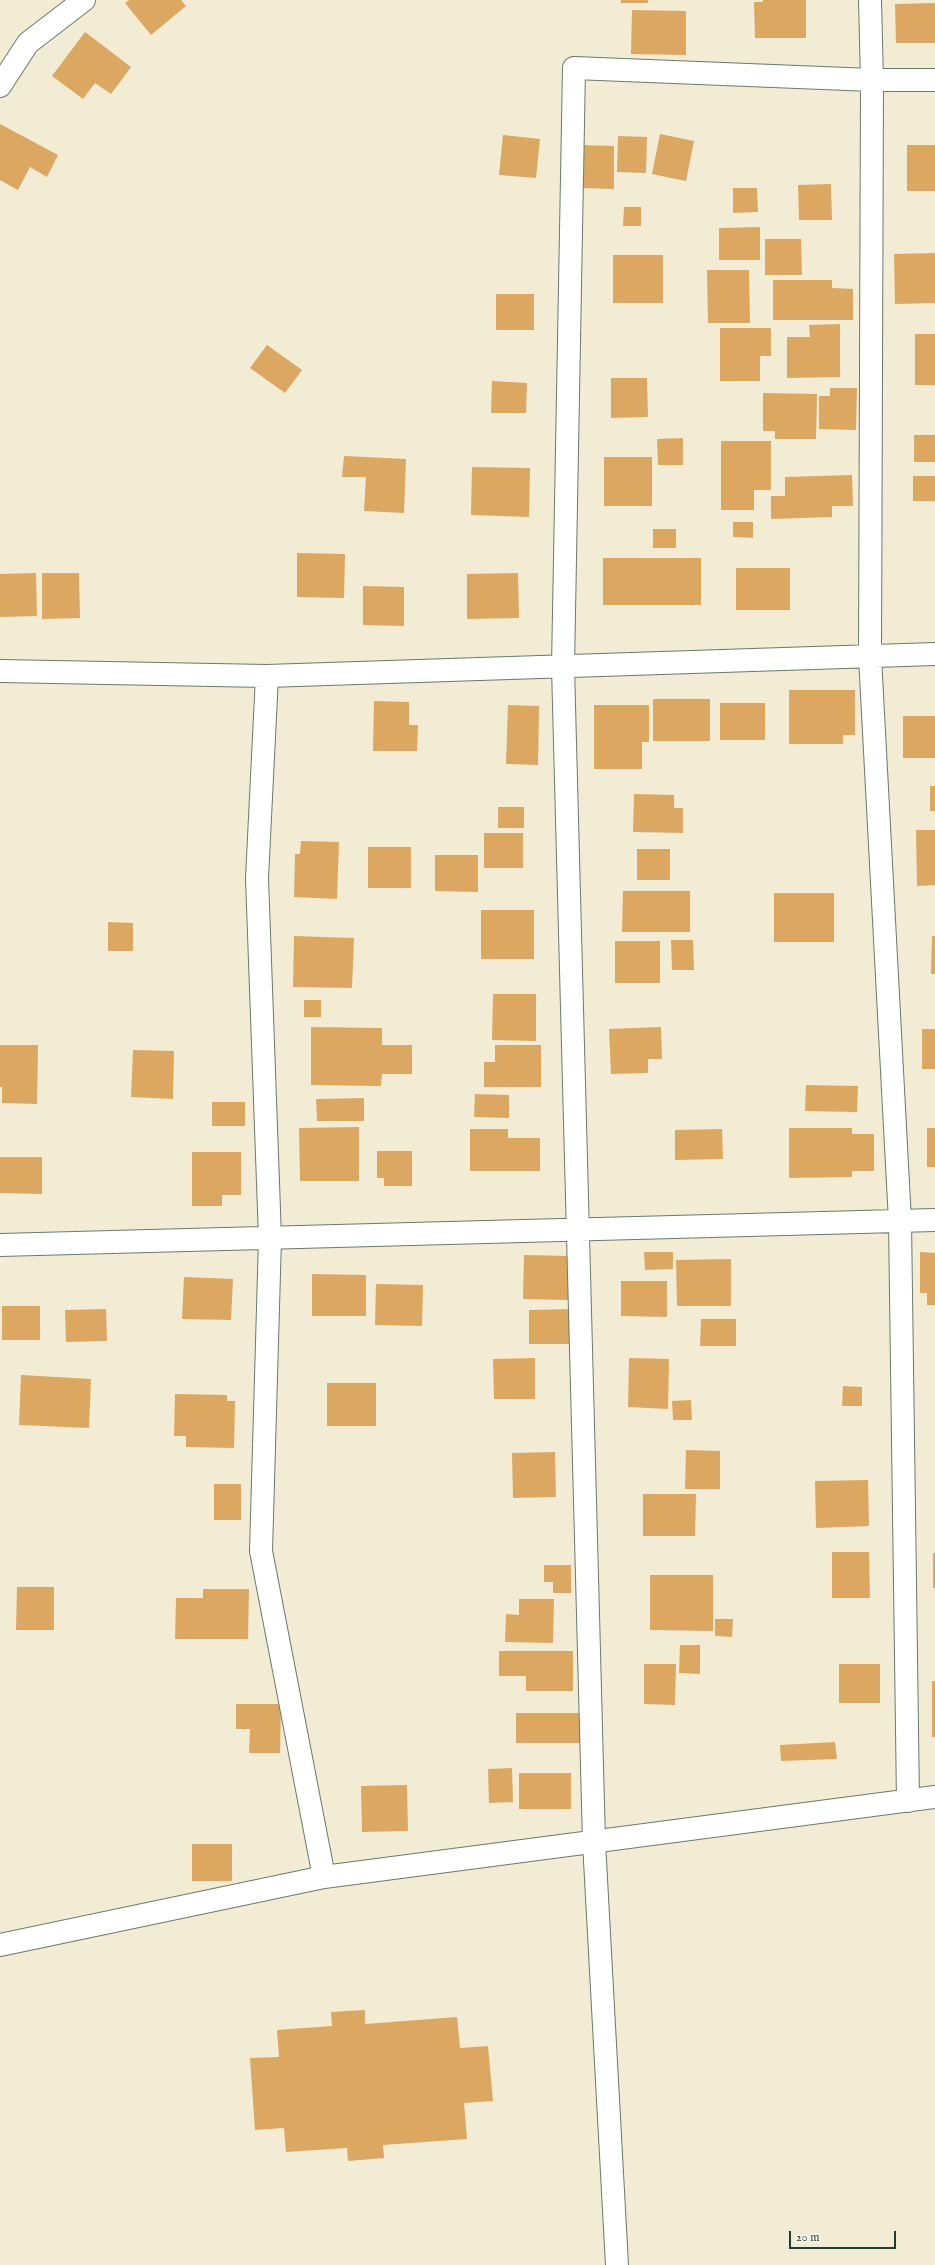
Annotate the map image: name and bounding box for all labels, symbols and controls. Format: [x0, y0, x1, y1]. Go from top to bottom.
scale bar [791, 2223, 898, 2249]
text: 20 m [796, 2230, 819, 2245]

